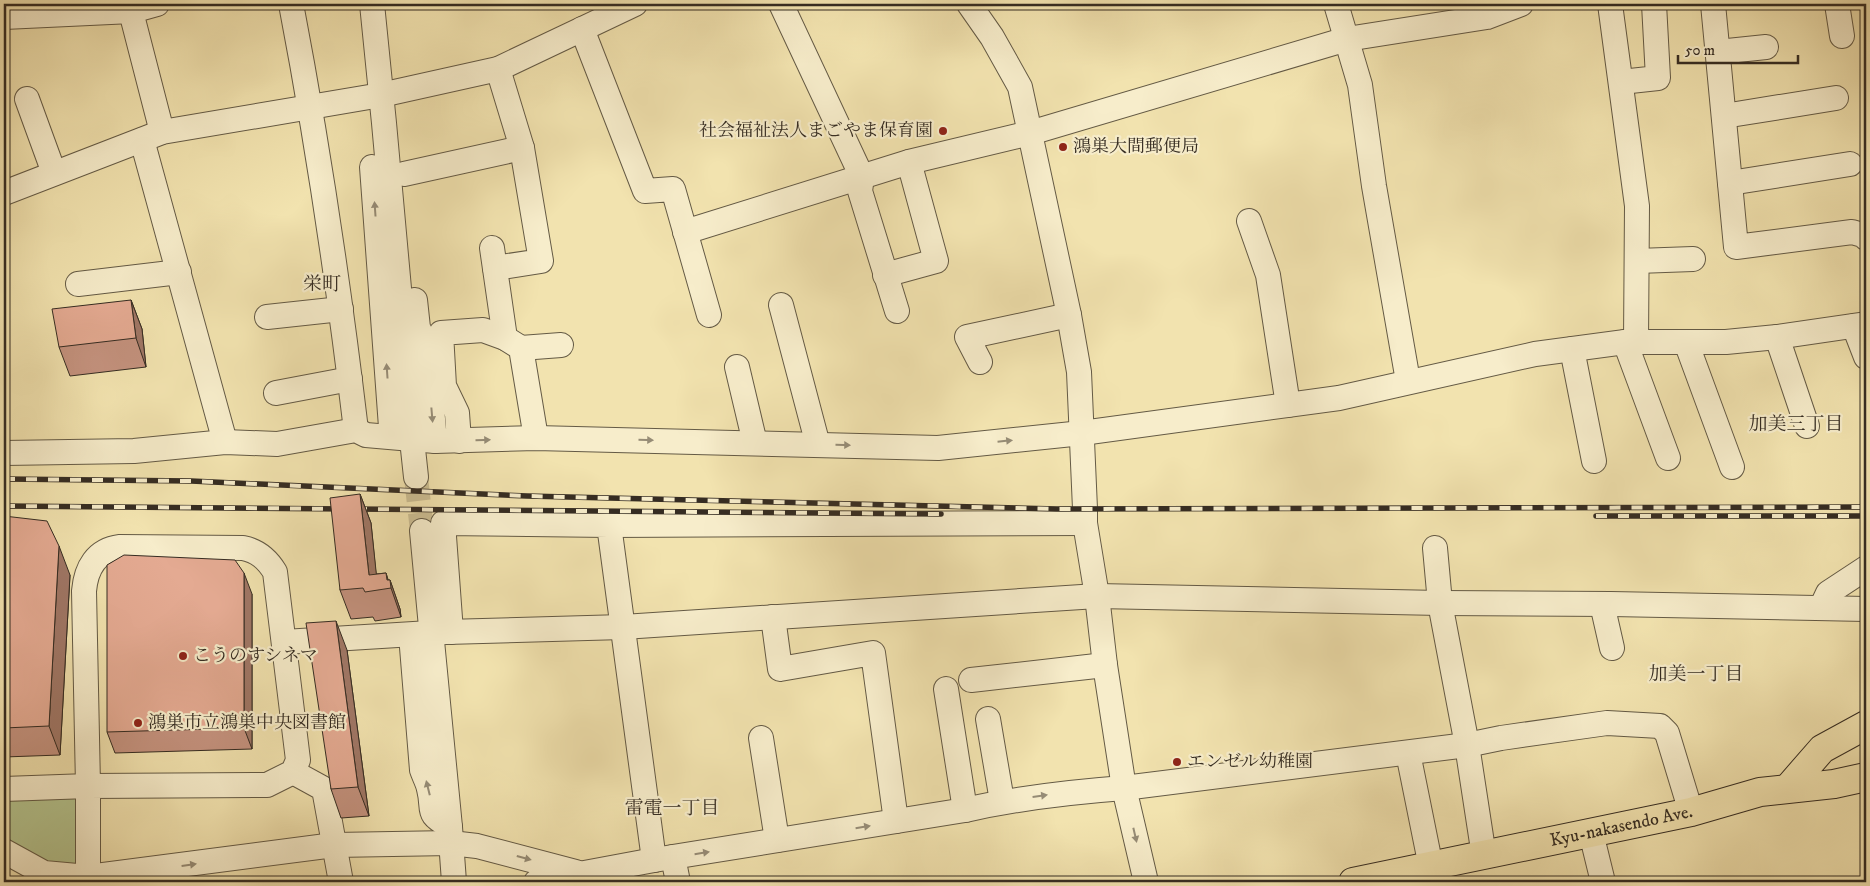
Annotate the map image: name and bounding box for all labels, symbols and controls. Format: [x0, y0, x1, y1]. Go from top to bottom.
scale bar [1678, 32, 1798, 64]
text: 50 m [1685, 41, 1715, 60]
place label: 社会福祉法人まごやま保育園 [699, 120, 933, 142]
marker: 社会福祉法人まごやま保育園 [937, 125, 949, 137]
place label: 鴻巣大間郵便局 [1073, 136, 1199, 158]
marker: 鴻巣大間郵便局 [1057, 141, 1069, 153]
one-way arrow [371, 200, 379, 216]
district label: 栄町 [303, 273, 341, 296]
one-way arrow [382, 363, 390, 379]
one-way arrow [429, 407, 437, 423]
district label: 加美三丁目 [1748, 413, 1844, 436]
one-way arrow [476, 435, 492, 443]
one-way arrow [638, 437, 654, 445]
one-way arrow [998, 437, 1014, 445]
one-way arrow [835, 442, 851, 450]
place label: こうのすシネマ [193, 645, 318, 667]
marker: こうのすシネマ [177, 650, 189, 662]
district label: 加美一丁目 [1648, 663, 1744, 686]
place label: 鴻巣市立鴻巣中央図書館 [148, 712, 346, 734]
marker: 鴻巣市立鴻巣中央図書館 [132, 717, 144, 729]
place label: エンゼル幼稚園 [1187, 751, 1313, 773]
marker: エンゼル幼稚園 [1171, 756, 1183, 768]
one-way arrow [424, 781, 432, 796]
one-way arrow [1032, 792, 1048, 800]
district label: 雷電一丁目 [624, 797, 720, 820]
street label: Kyu-nakasendo Ave. [1548, 801, 1695, 852]
one-way arrow [855, 822, 871, 830]
one-way arrow [1131, 828, 1139, 843]
one-way arrow [694, 848, 710, 856]
one-way arrow [516, 854, 531, 862]
one-way arrow [181, 860, 197, 868]

